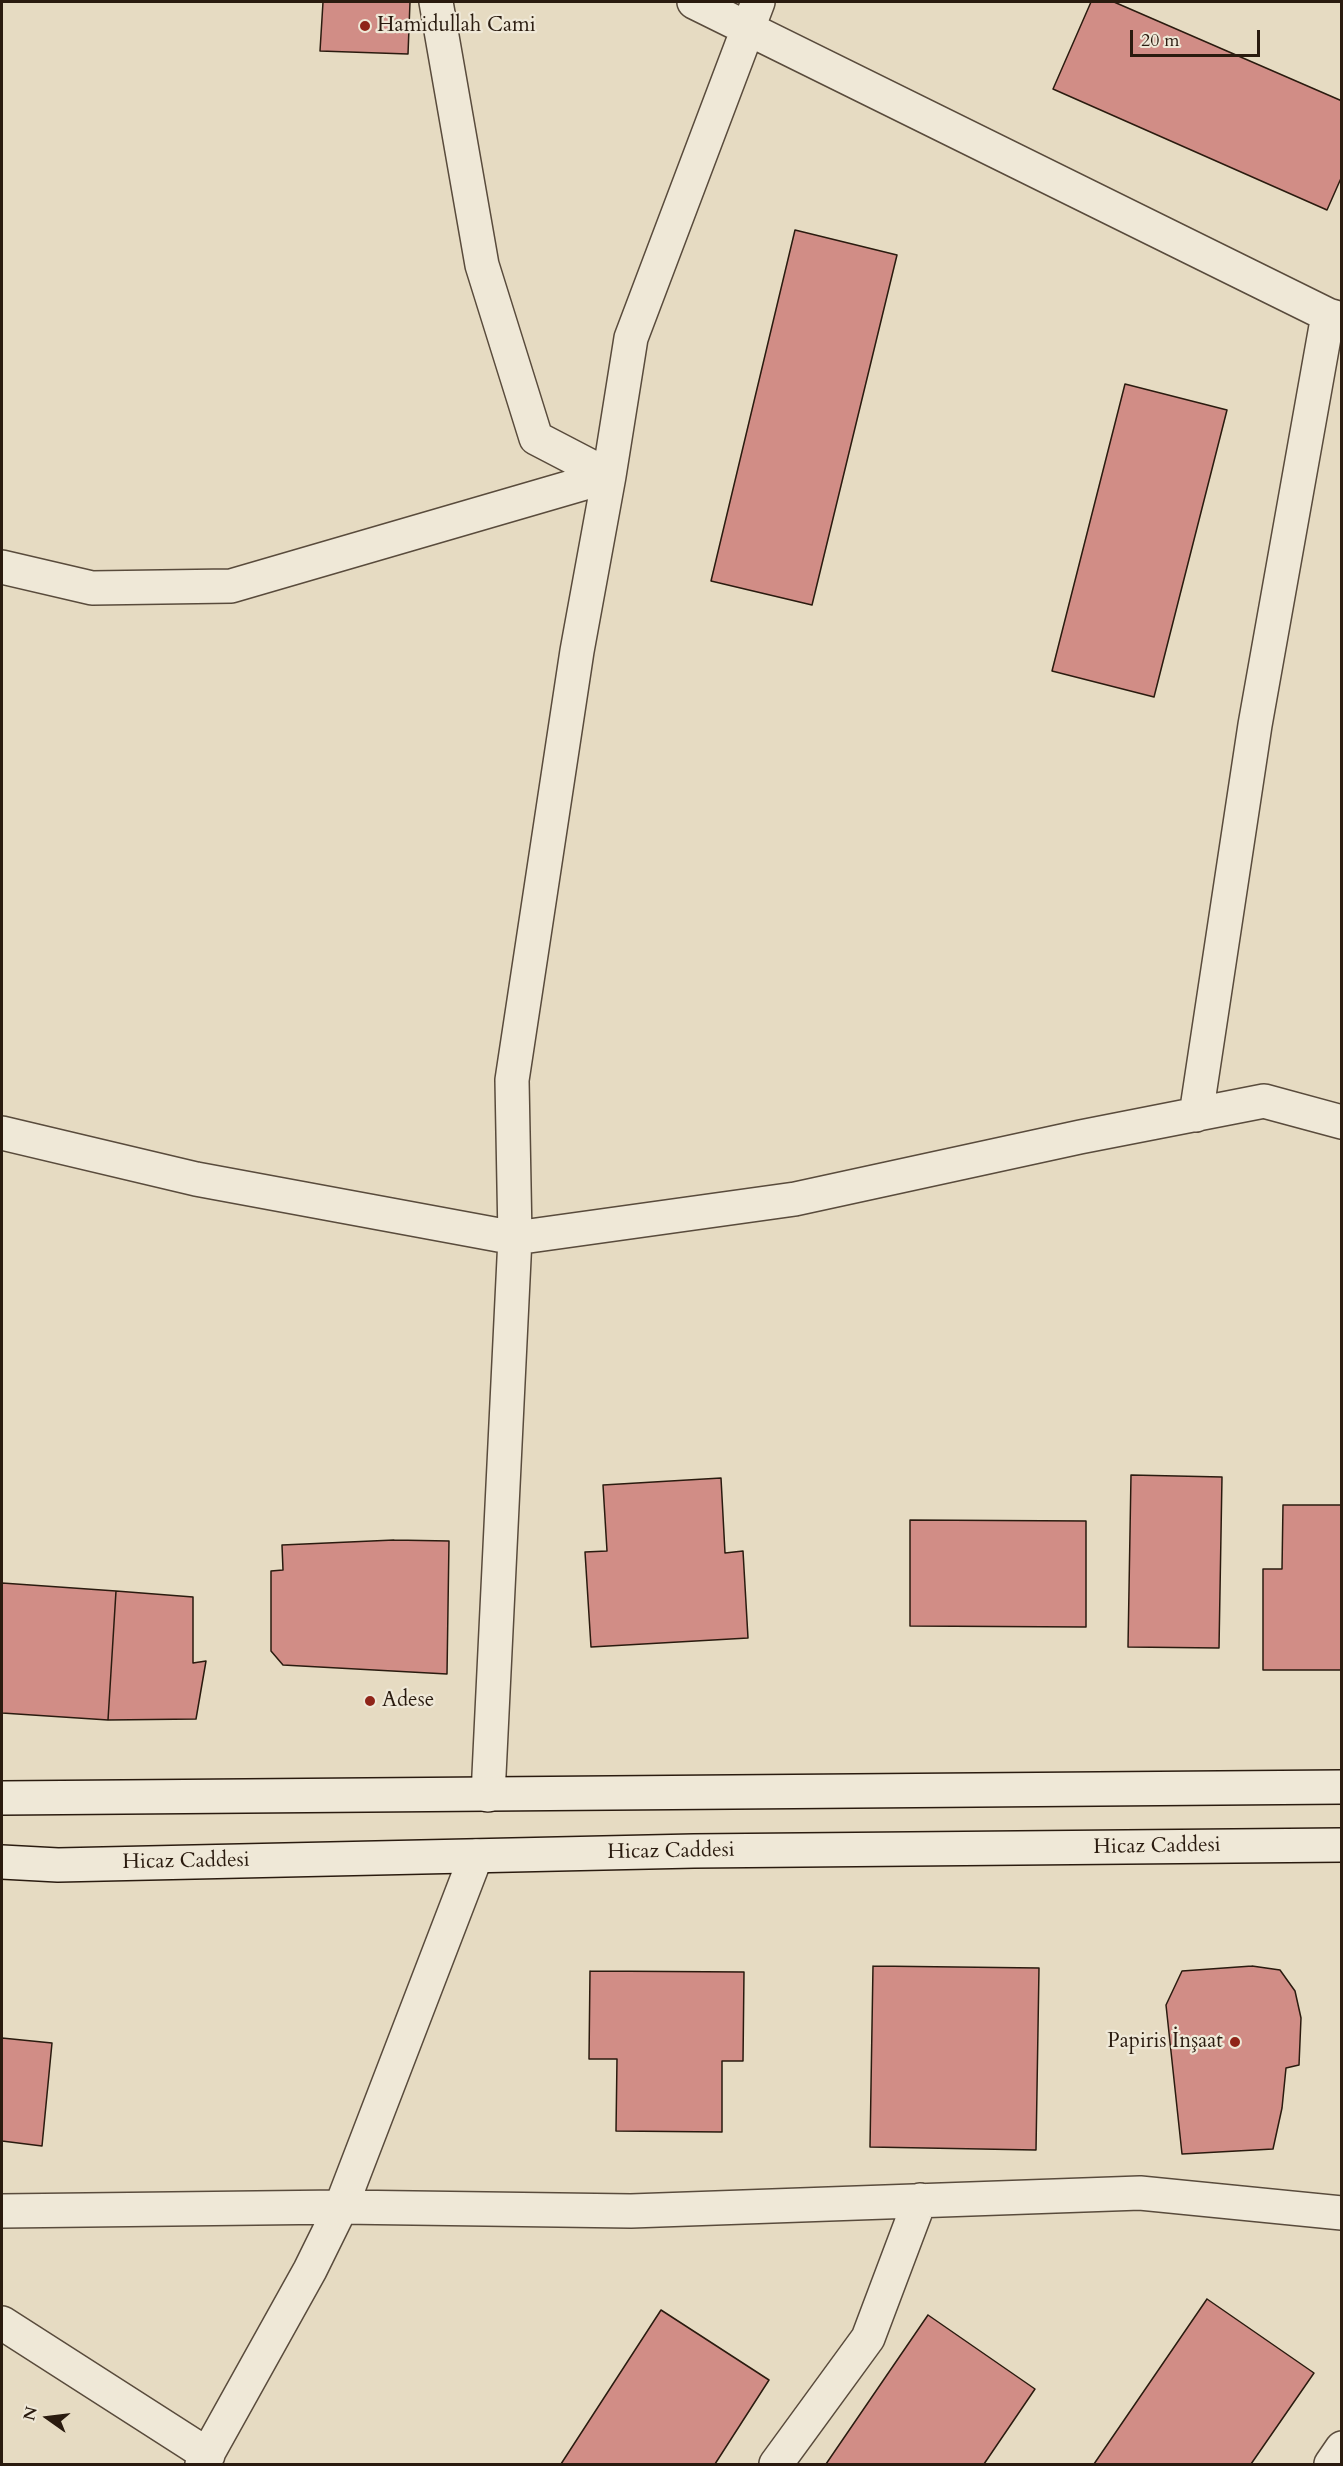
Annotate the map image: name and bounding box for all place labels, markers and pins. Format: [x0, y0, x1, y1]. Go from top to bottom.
place label: Hamidullah Cami [377, 13, 536, 39]
marker: Hamidullah Cami [358, 19, 372, 33]
place label: Adese [382, 1688, 434, 1714]
marker: Adese [363, 1694, 377, 1708]
place label: Papiris İnşaat [1107, 2029, 1223, 2055]
marker: Papiris İnşaat [1228, 2035, 1242, 2049]

